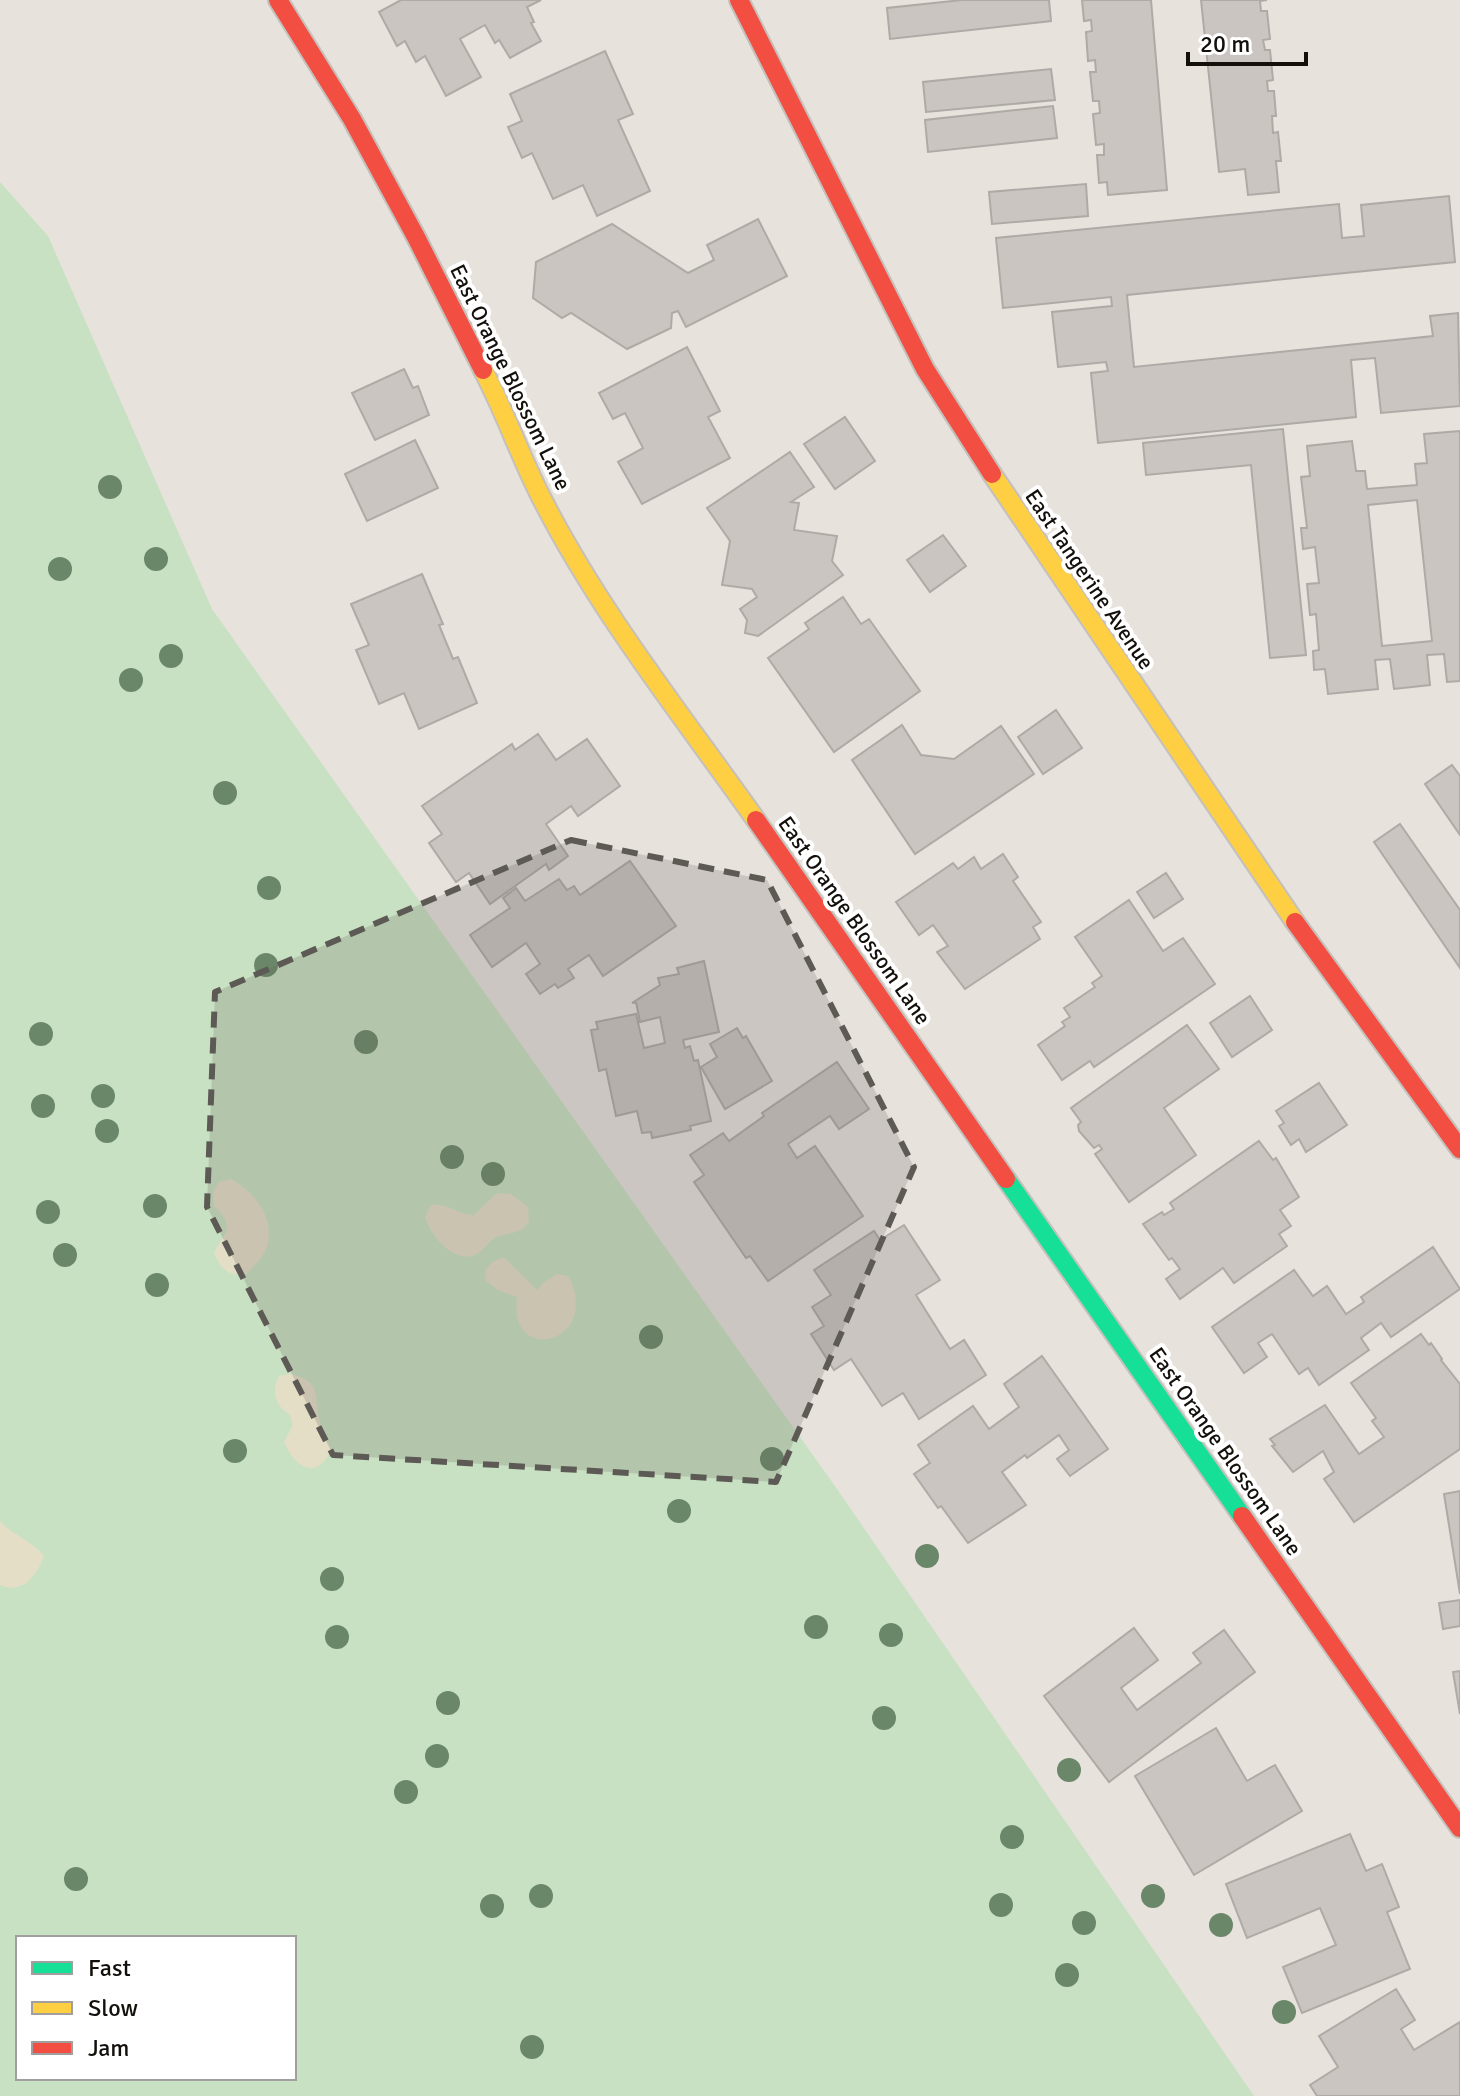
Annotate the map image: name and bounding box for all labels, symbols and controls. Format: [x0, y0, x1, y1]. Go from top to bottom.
scale bar [1188, 16, 1306, 66]
text: 20 m [1200, 29, 1250, 59]
street label: East Orange Blossom Lane [444, 260, 577, 495]
street label: East Tangerine Avenue [1019, 484, 1160, 675]
street label: East Orange Blossom Lane [772, 811, 937, 1030]
street label: East Orange Blossom Lane [1143, 1342, 1308, 1561]
legend [16, 1936, 296, 2080]
text: Fast [88, 1953, 131, 1983]
text: Slow [88, 1993, 138, 2023]
text: Jam [88, 2033, 129, 2063]

